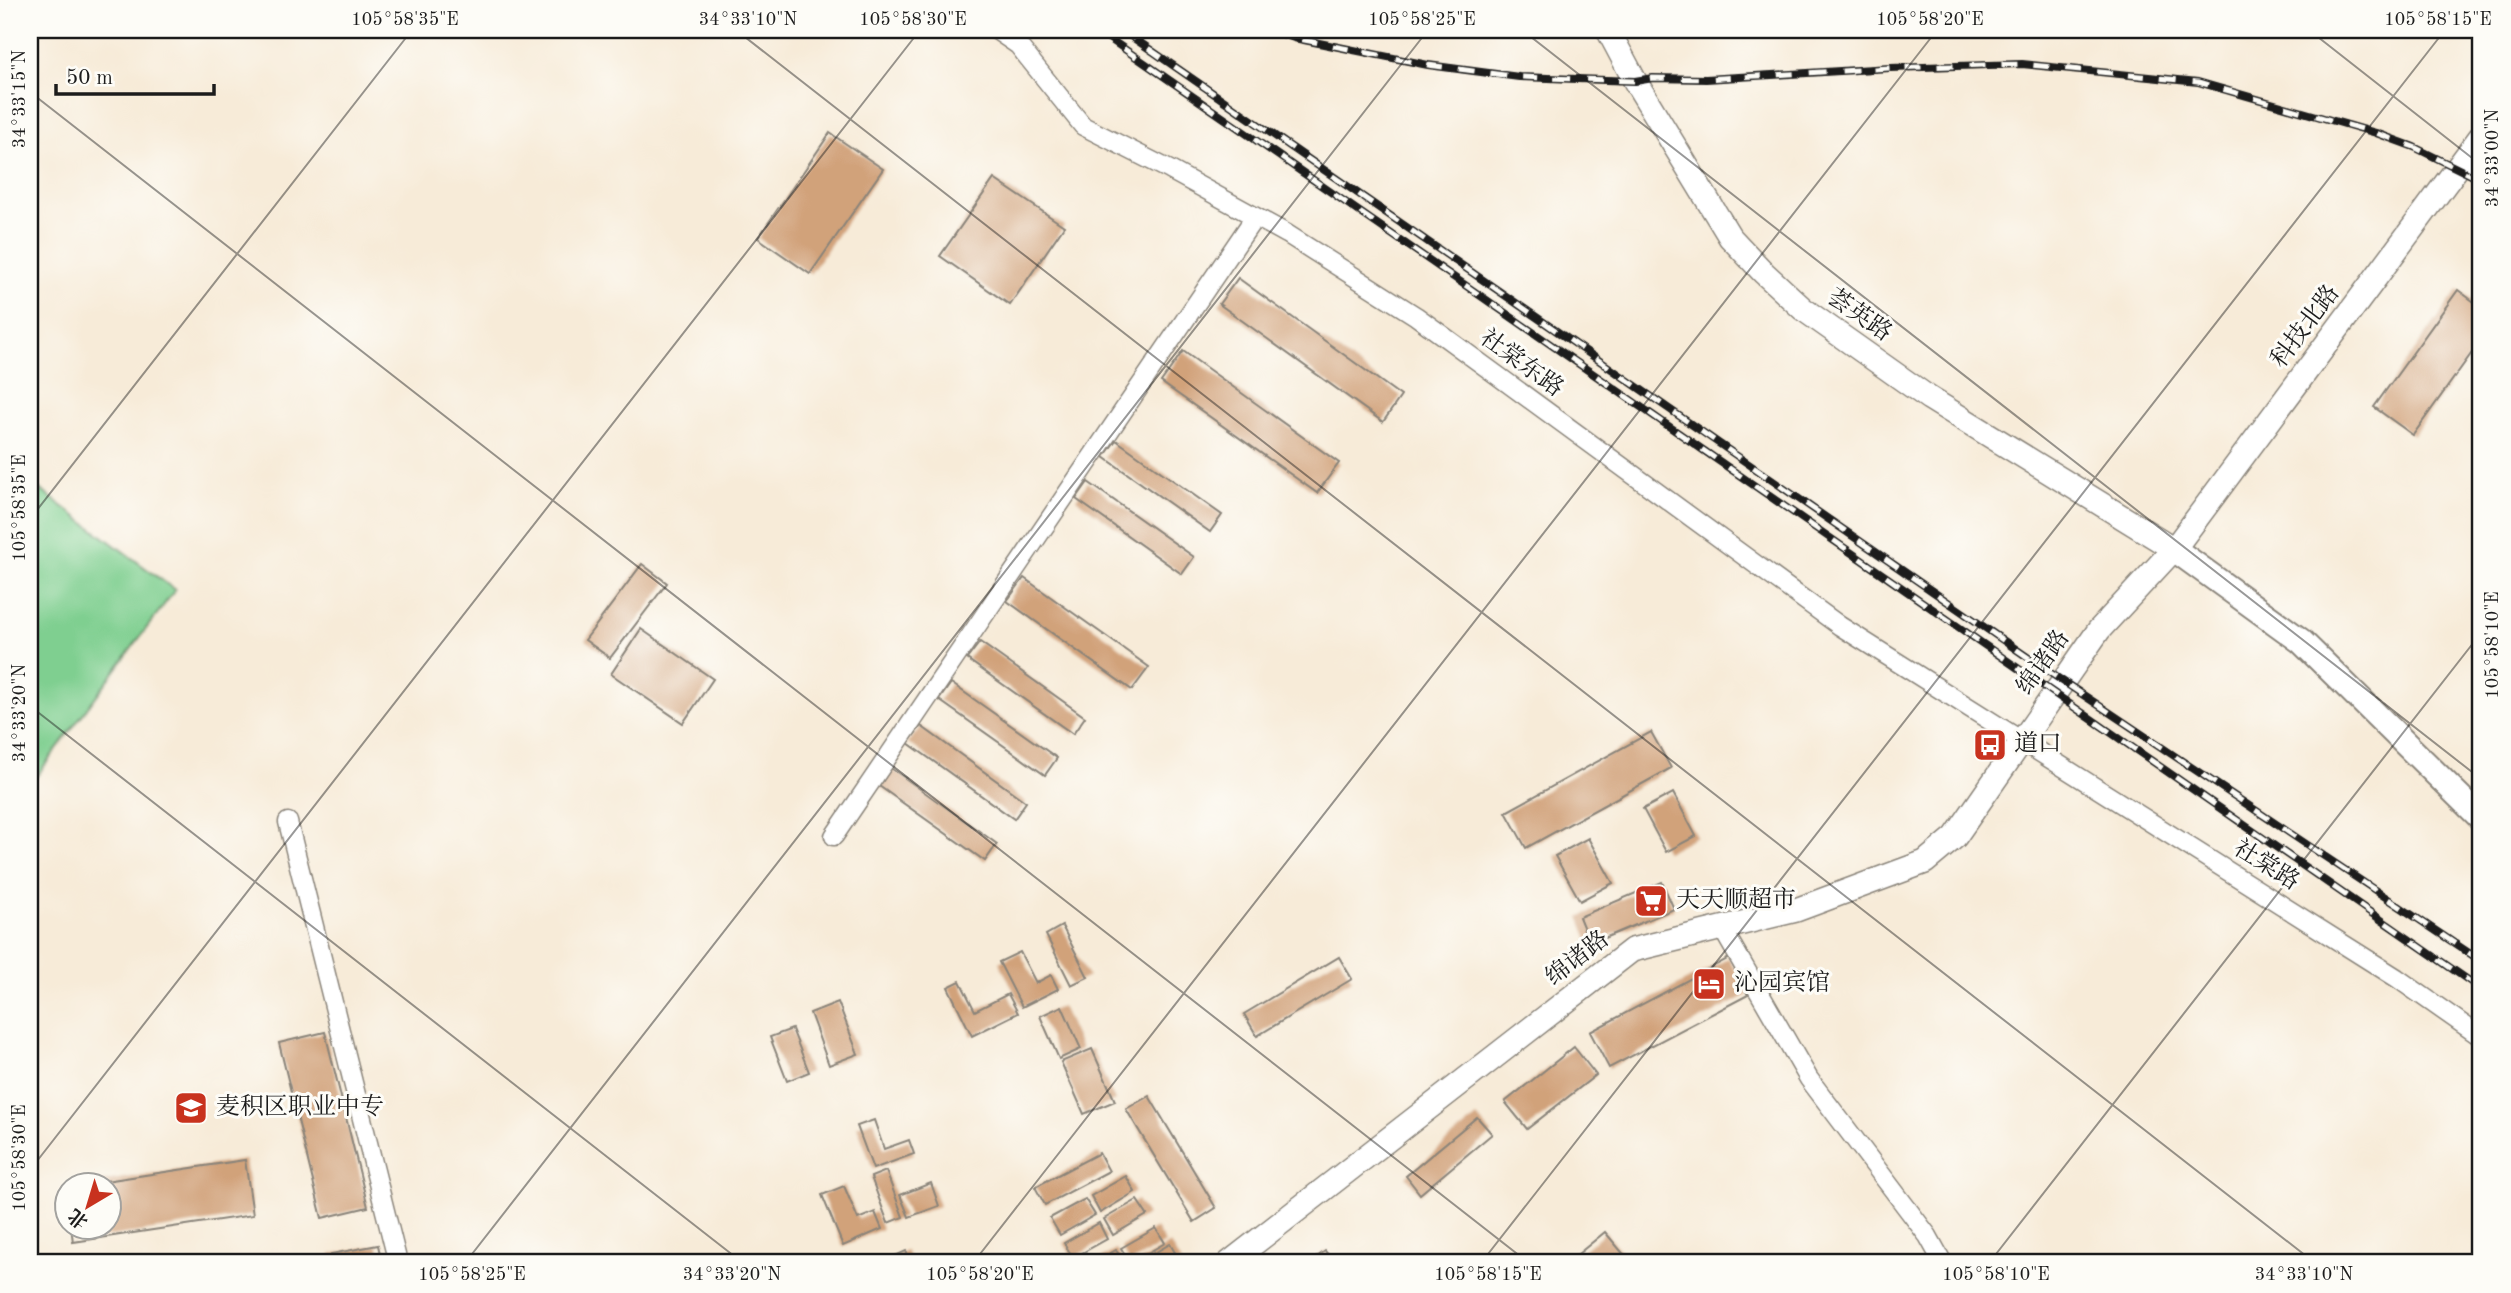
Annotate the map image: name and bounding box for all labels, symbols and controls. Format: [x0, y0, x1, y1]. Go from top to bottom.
text: 105°58'35"E [351, 11, 459, 29]
text: 34°33'10"N [699, 11, 797, 29]
text: 105°58'30"E [859, 11, 967, 29]
text: 105°58'25"E [1368, 11, 1476, 29]
text: 105°58'20"E [1876, 11, 1984, 29]
text: 105°58'15"E [2384, 11, 2492, 29]
text: 34°33'15"N [11, 50, 29, 148]
scale bar [56, 52, 214, 96]
text: 50 m [66, 68, 113, 89]
text: 34°33'00"N [2484, 109, 2502, 207]
street label: 科技北路 [2265, 280, 2344, 373]
street label: 荟英路 [1823, 283, 1897, 346]
street label: 社棠东路 [1475, 324, 1569, 402]
text: 105°58'35"E [11, 454, 29, 562]
text: 105°58'10"E [2484, 591, 2502, 699]
street label: 绵诸路 [2011, 625, 2074, 699]
text: 34°33'20"N [11, 664, 29, 762]
bus stop icon: 道口 [1971, 726, 2009, 764]
place label: 道口 [2014, 731, 2062, 757]
street label: 社棠路 [2229, 834, 2304, 895]
supermarket icon: 天天顺超市 [1632, 882, 1670, 920]
place label: 天天顺超市 [1676, 886, 1796, 913]
street label: 绵诸路 [1540, 925, 1614, 991]
hotel icon: 沁园宾馆 [1690, 965, 1728, 1003]
place label: 沁园宾馆 [1734, 969, 1830, 996]
school or university icon: 麦积区职业中专 [172, 1089, 210, 1127]
place label: 麦积区职业中专 [216, 1093, 384, 1120]
text: 105°58'30"E [11, 1104, 29, 1212]
north arrow [52, 1170, 122, 1240]
text: 北 [65, 1204, 92, 1232]
text: 105°58'25"E [418, 1266, 526, 1284]
text: 34°33'20"N [683, 1266, 781, 1284]
text: 105°58'20"E [926, 1266, 1034, 1284]
text: 105°58'15"E [1434, 1266, 1542, 1284]
text: 105°58'10"E [1942, 1266, 2050, 1284]
text: 34°33'10"N [2255, 1266, 2353, 1284]

